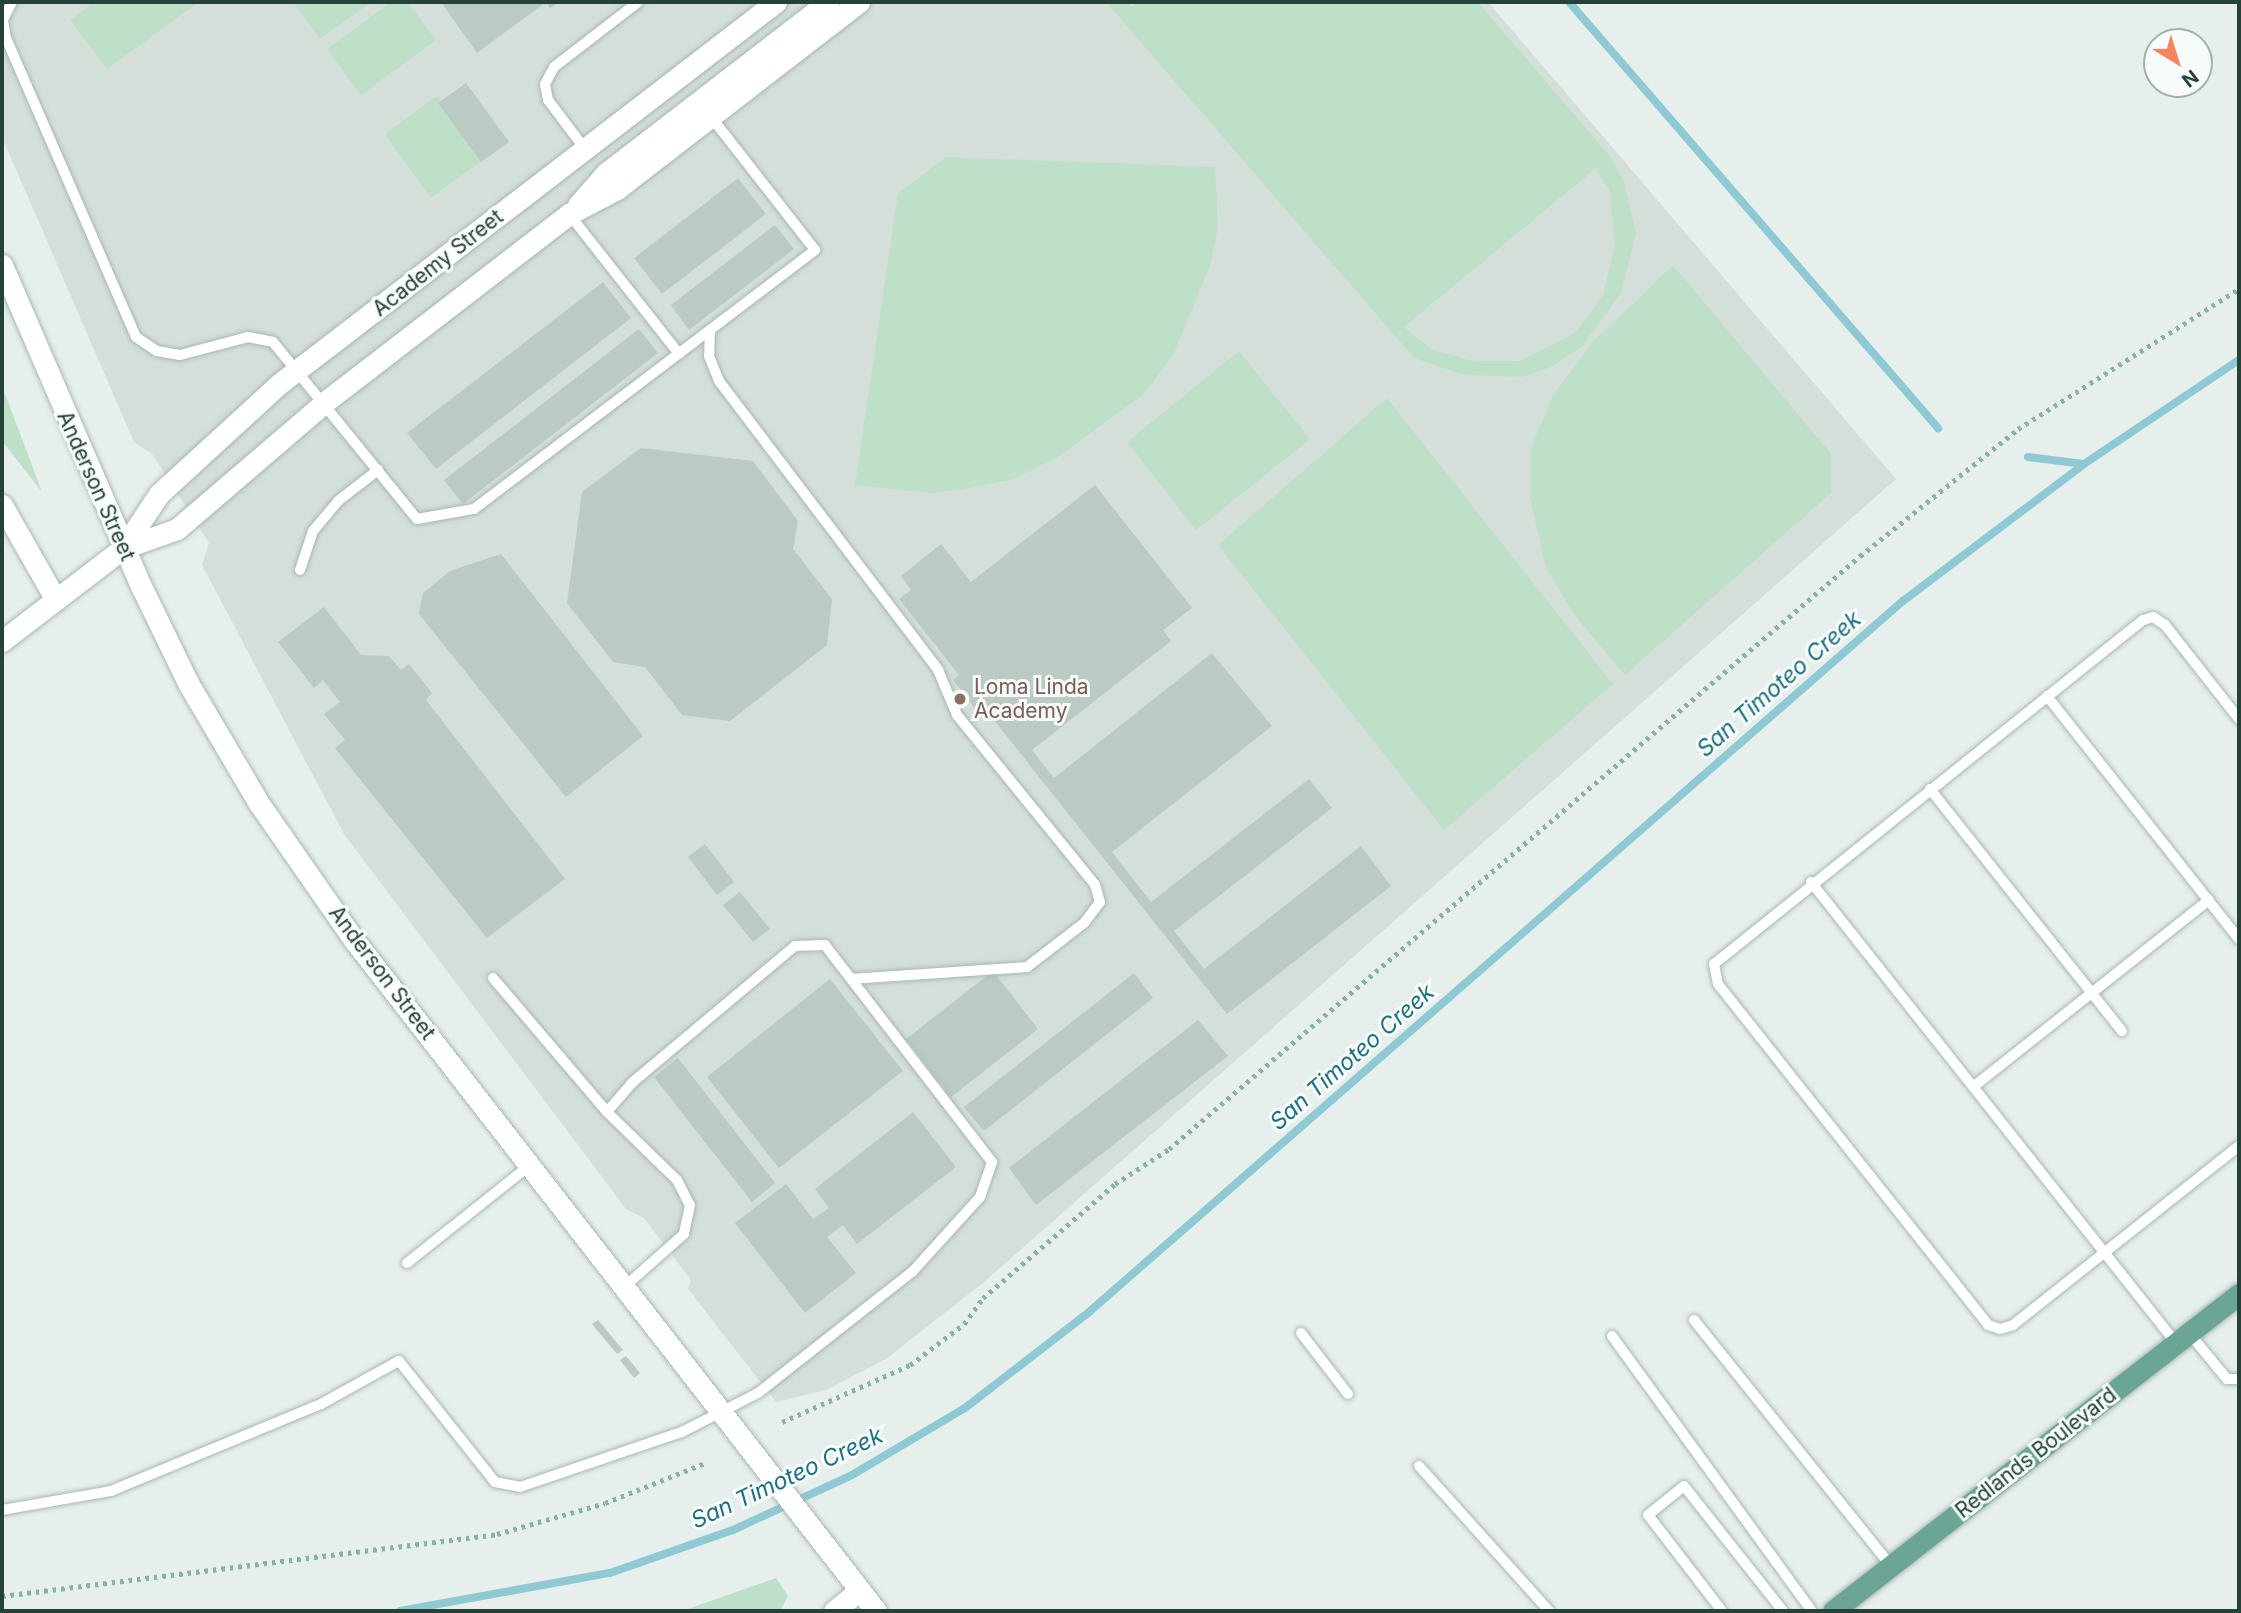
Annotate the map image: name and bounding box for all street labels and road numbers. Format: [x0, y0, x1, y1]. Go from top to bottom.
street label: Academy Street [368, 204, 508, 322]
street label: Anderson Street [52, 407, 140, 565]
street label: Anderson Street [323, 901, 441, 1045]
street label: Redlands Boulevard [1951, 1382, 2121, 1524]

